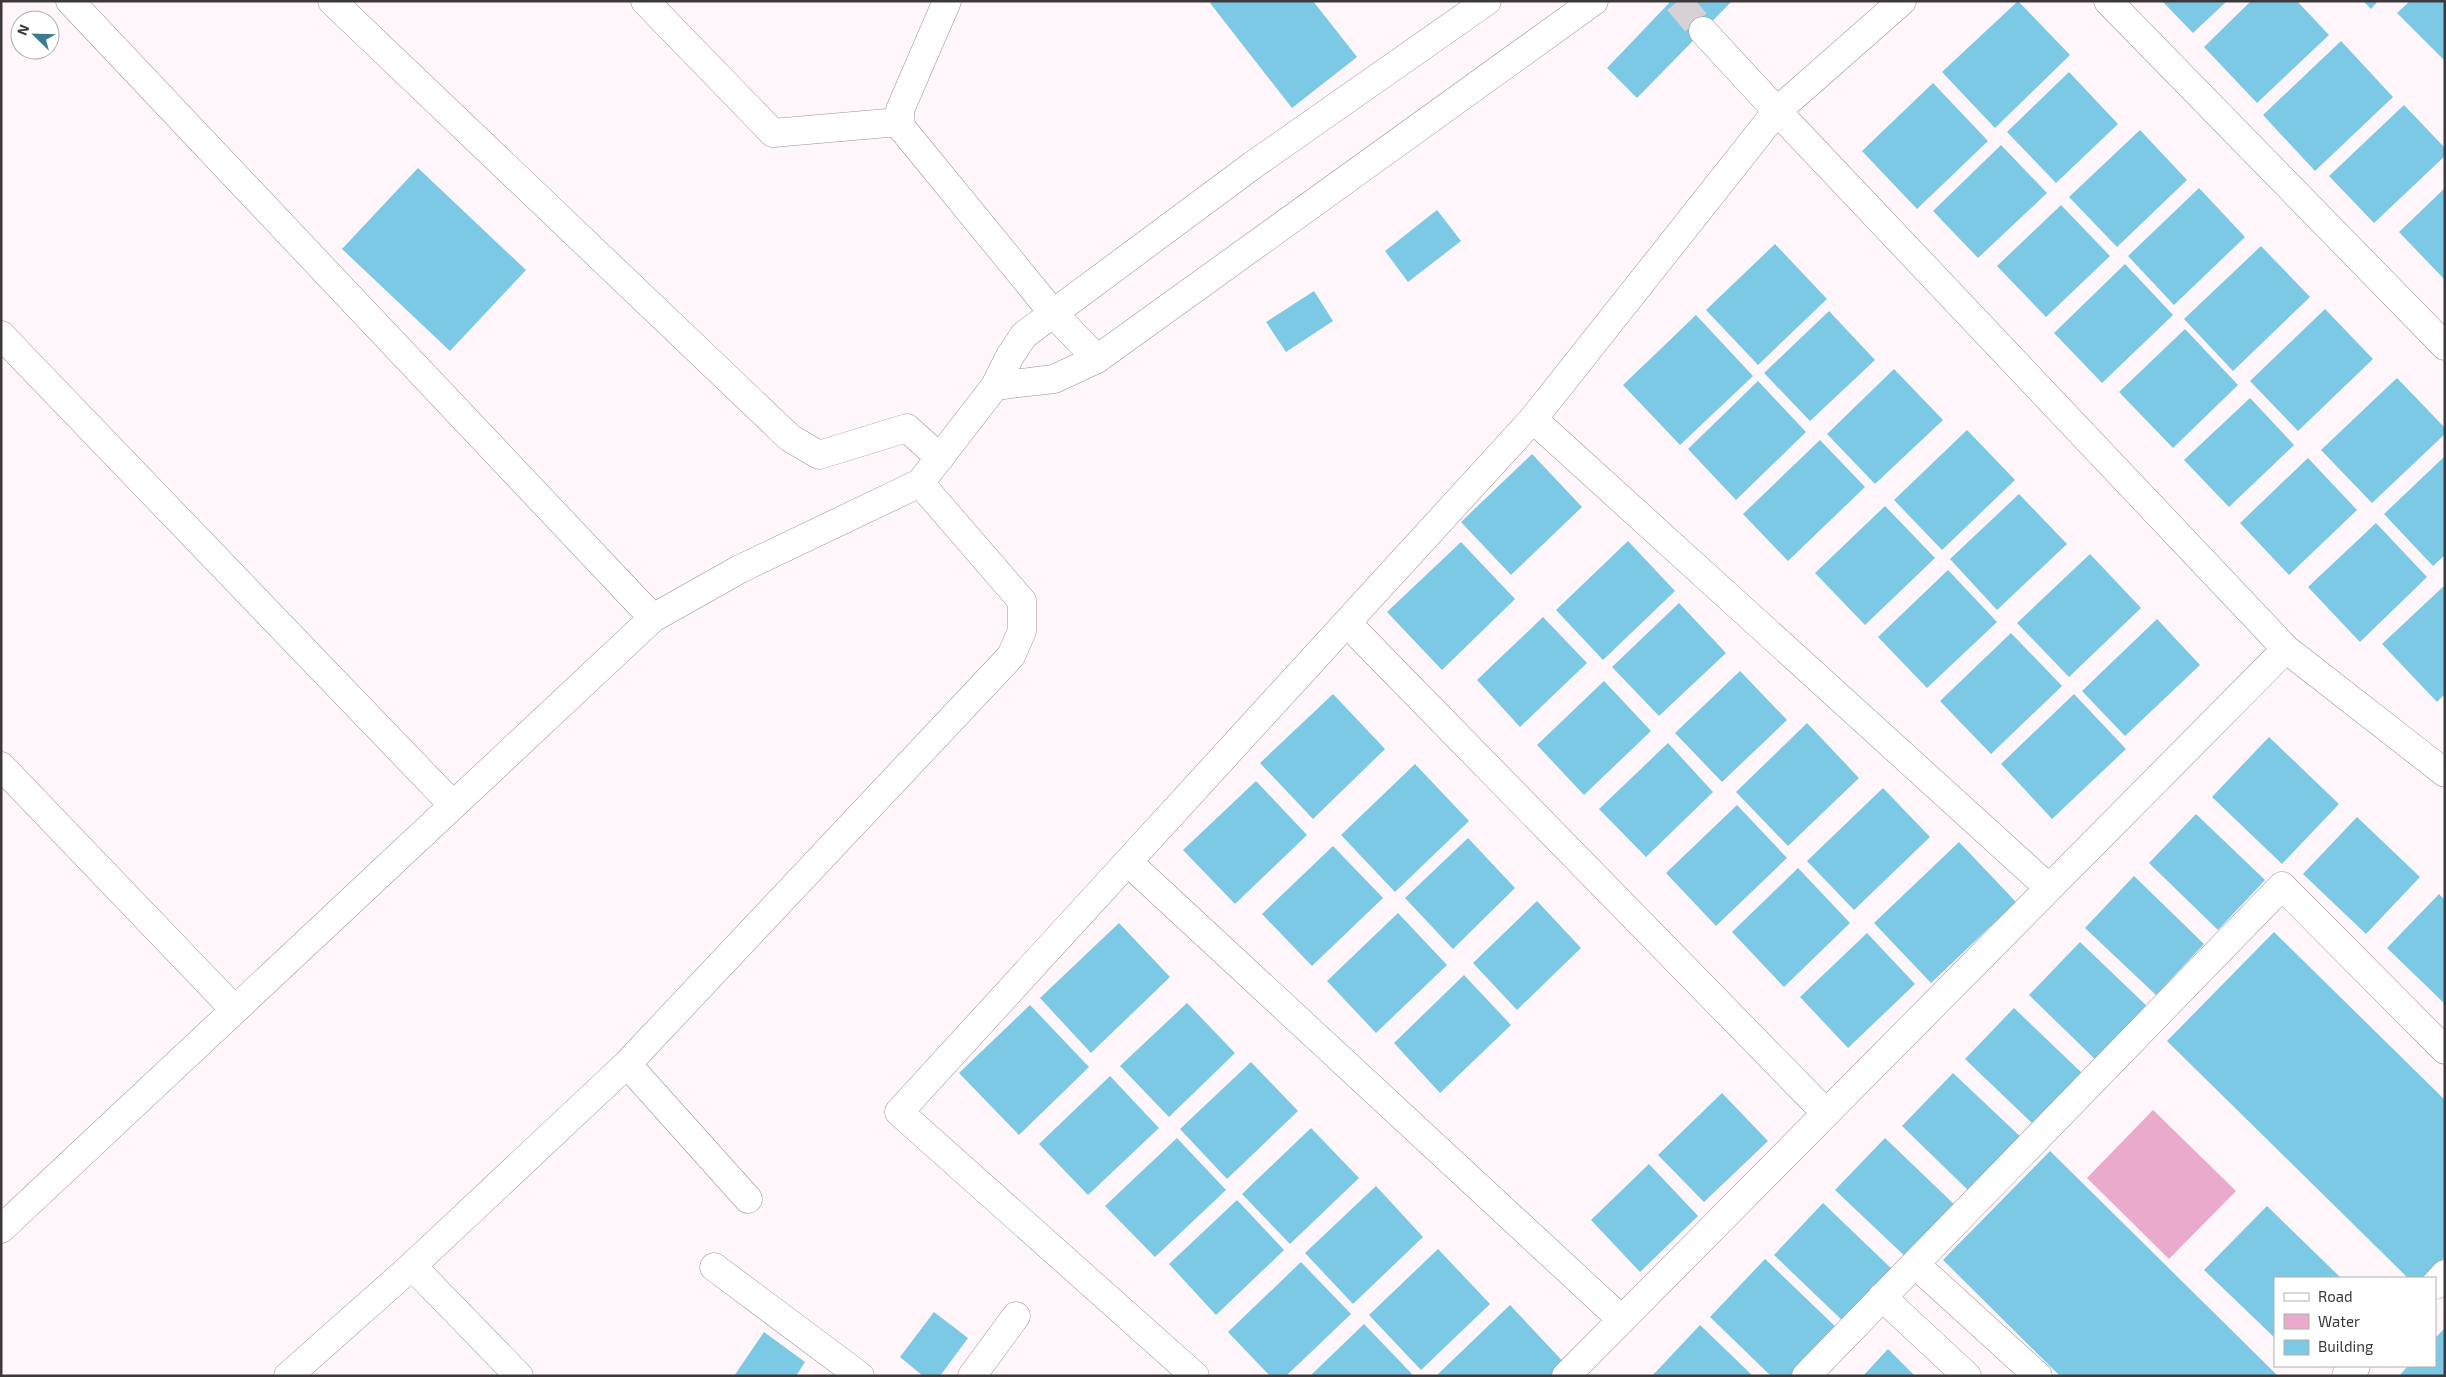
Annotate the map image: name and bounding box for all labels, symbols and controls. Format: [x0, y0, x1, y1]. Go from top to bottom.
north arrow [10, 10, 60, 60]
text: N [13, 22, 32, 38]
legend [2274, 1277, 2436, 1367]
text: Road [2318, 1287, 2353, 1305]
text: Water [2318, 1312, 2360, 1330]
text: Building [2318, 1337, 2374, 1355]

